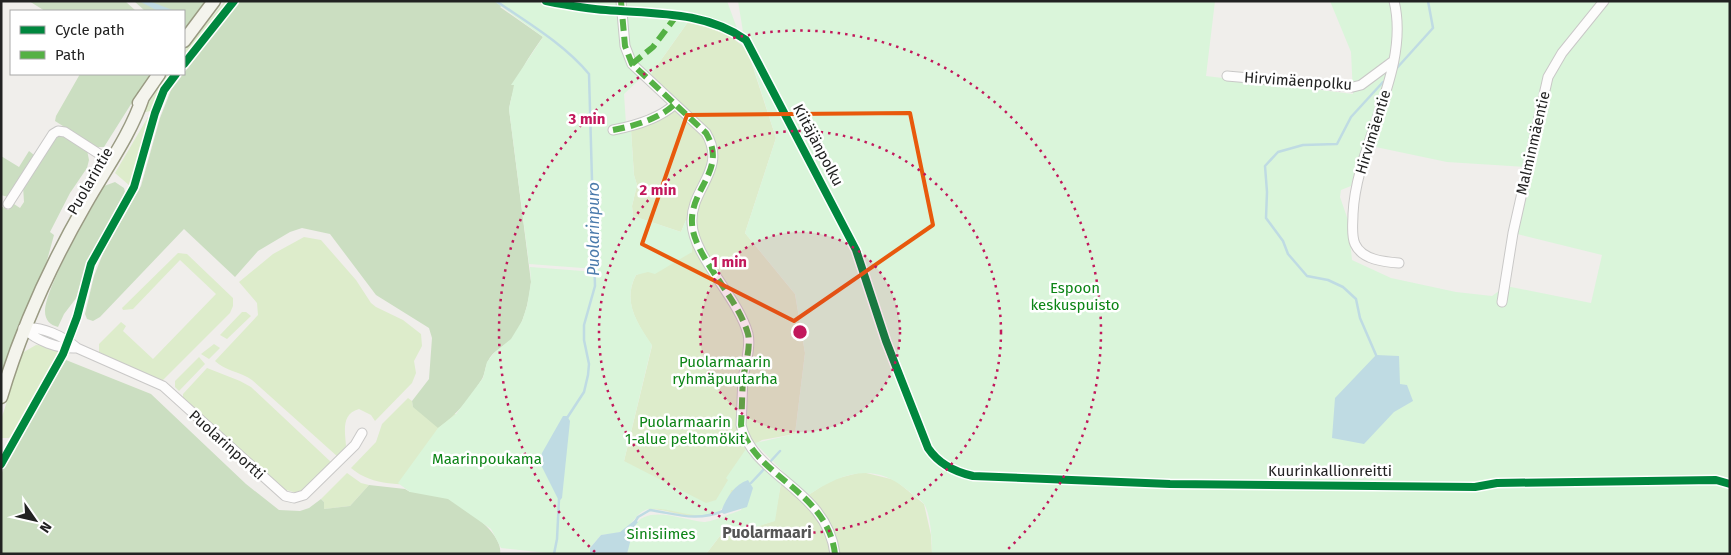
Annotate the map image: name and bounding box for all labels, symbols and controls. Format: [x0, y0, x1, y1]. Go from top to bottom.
legend [10, 10, 185, 75]
text: Cycle path [55, 21, 125, 39]
text: Path [55, 46, 85, 64]
street label: Hirvimäenpolku [1243, 68, 1353, 94]
street label: Hirvimäentie [1352, 87, 1394, 177]
street label: Malminmäentie [1512, 89, 1554, 197]
street label: Kiitäjänpolku [789, 101, 847, 189]
text: 3 min [568, 110, 605, 128]
street label: Puolarintie [63, 144, 117, 218]
text: 2 min [640, 181, 676, 199]
water label: Puolarinpuro [584, 182, 603, 276]
text: 1 min [711, 253, 747, 271]
park label: Espoon keskuspuisto [1031, 279, 1119, 314]
centre of rings [791, 323, 809, 341]
park label: Puolarmaarin ryhmäpuutarha [672, 353, 778, 388]
street label: Puolarinportti [185, 406, 269, 484]
park label: Puolarmaarin 1-alue peltomökit [625, 413, 746, 448]
park label: Maarinpoukama [432, 450, 542, 468]
street label: Kuurinkallionreitti [1268, 462, 1392, 480]
north arrow [10, 495, 60, 545]
text: N [36, 518, 55, 536]
district label: Puolarmaari [722, 523, 812, 542]
park label: Sinisiimes [627, 525, 695, 543]

